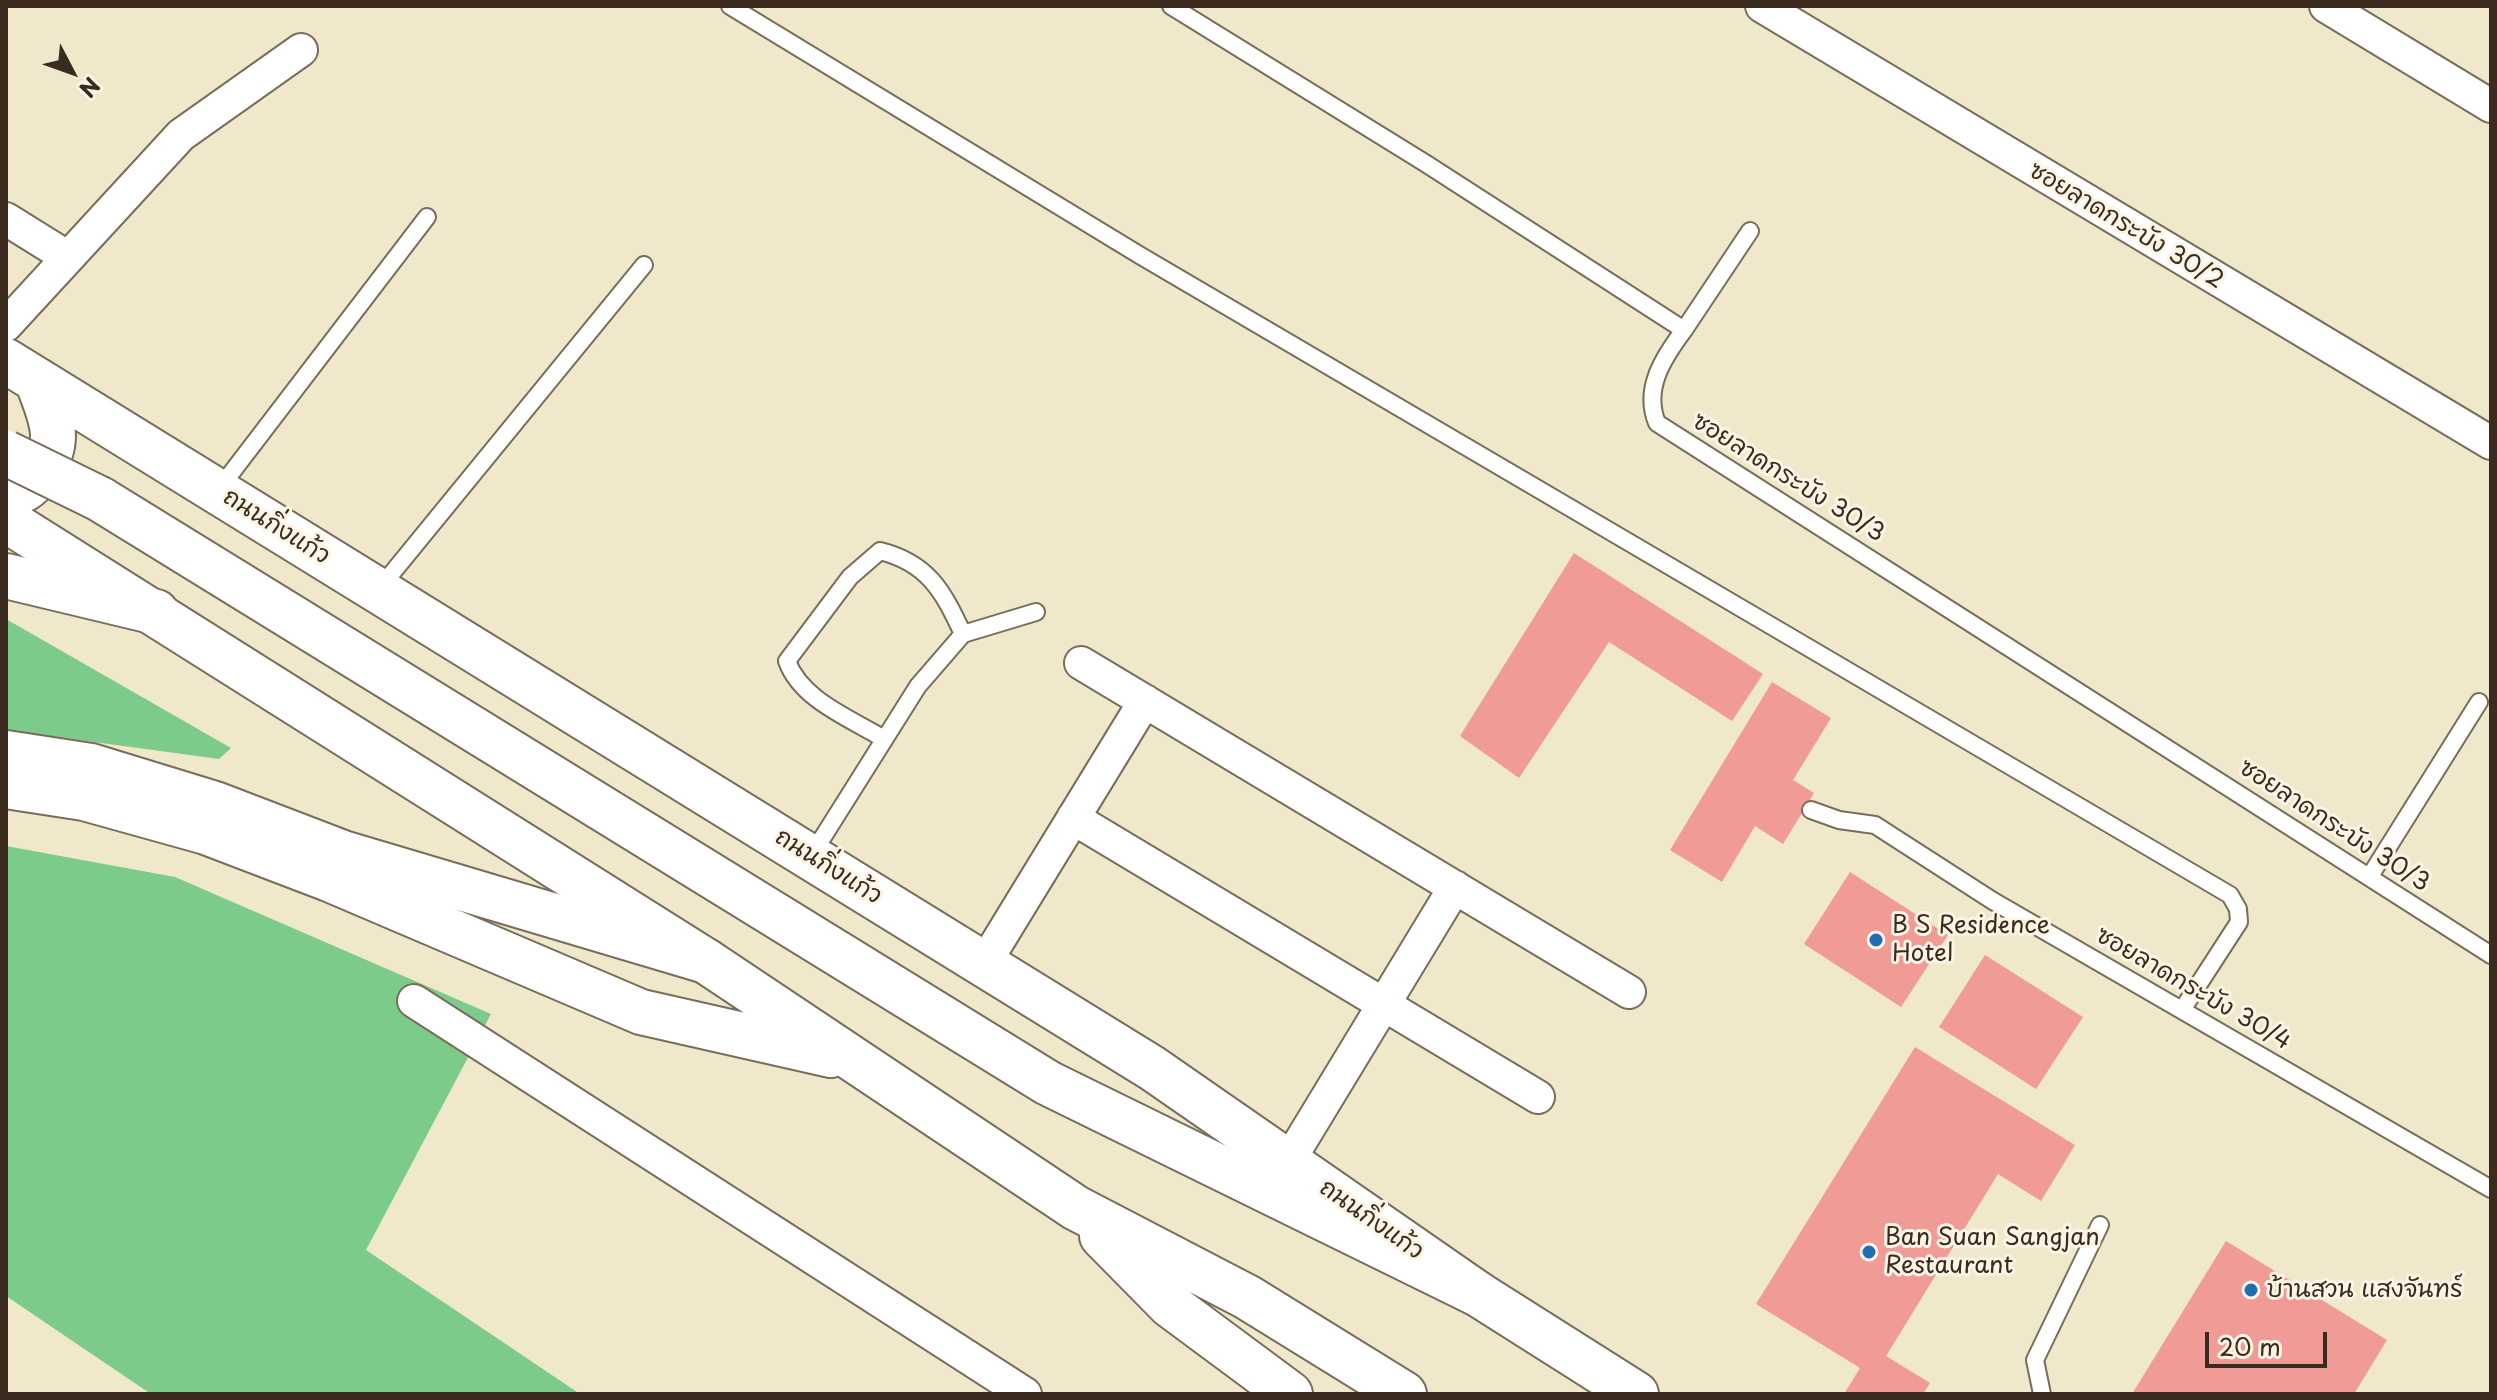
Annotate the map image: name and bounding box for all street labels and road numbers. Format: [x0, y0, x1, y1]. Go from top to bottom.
street label: ซอยลาดกระบัง 30/2 [2023, 156, 2229, 296]
street label: ซอยลาดกระบัง 30/3 [1687, 407, 1889, 549]
street label: ถนนกิ่งแก้ว [217, 483, 335, 571]
street label: ซอยลาดกระบัง 30/3 [2233, 754, 2435, 898]
street label: ถนนกิ่งแก้ว [769, 823, 887, 911]
street label: ซอยลาดกระบัง 30/4 [2090, 921, 2296, 1057]
street label: ถนนกิ่งแก้ว [1313, 1174, 1429, 1266]

